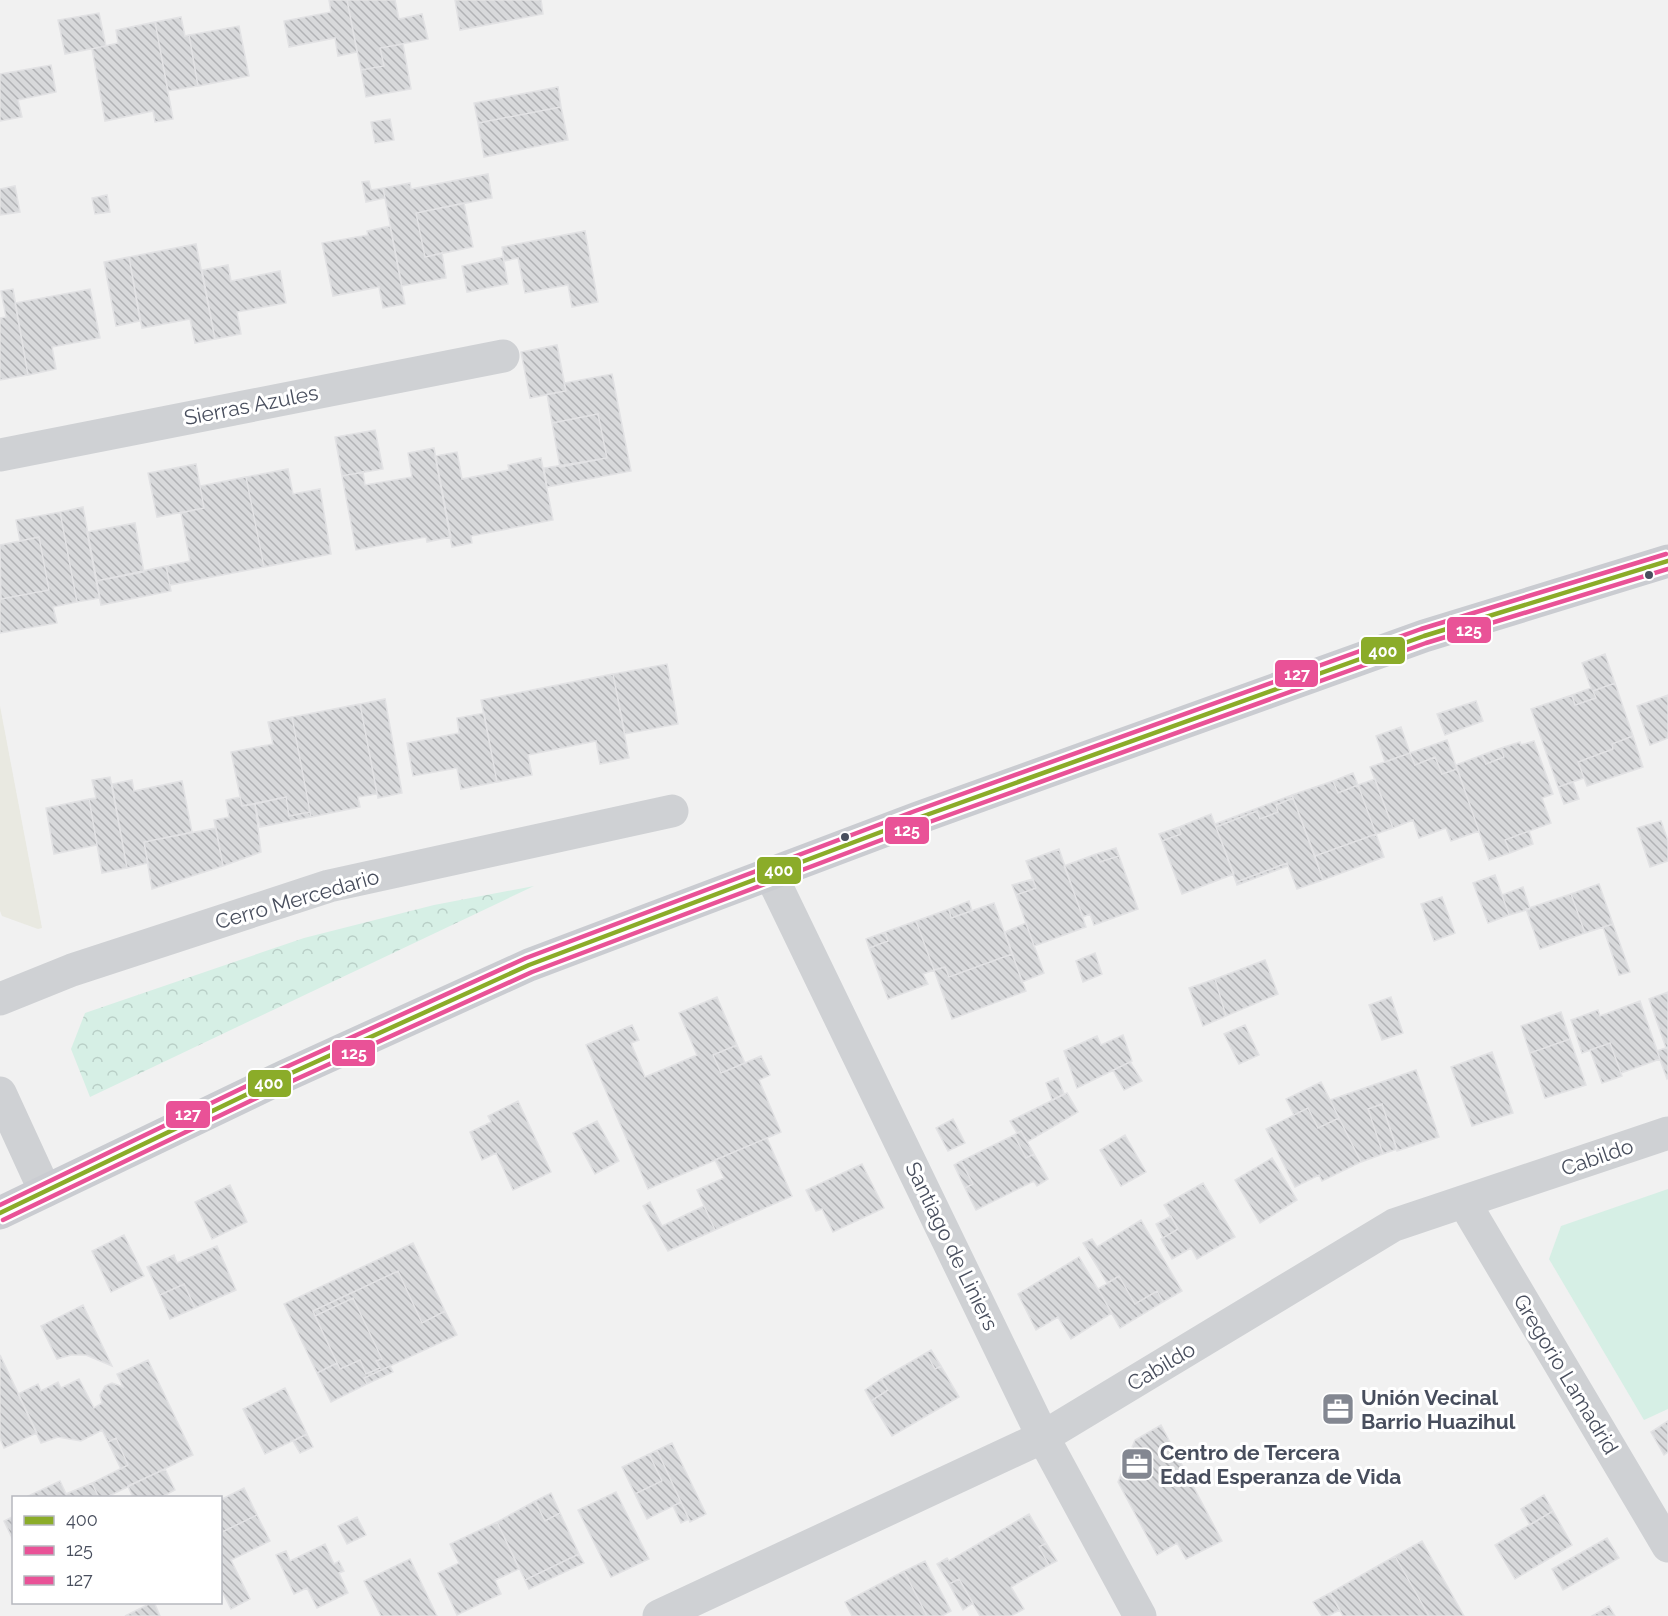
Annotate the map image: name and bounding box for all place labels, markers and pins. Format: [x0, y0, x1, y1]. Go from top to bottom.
unlabelled marker [1643, 569, 1655, 581]
unlabelled marker [839, 831, 851, 843]
place label: Unión Vecinal Barrio Huazihul [1361, 1385, 1516, 1434]
office icon: Unión Vecinal Barrio Huazihul [1320, 1391, 1356, 1427]
place label: Centro de Tercera Edad Esperanza de Vida [1160, 1440, 1401, 1489]
office icon: Centro de Tercera Edad Esperanza de Vida [1119, 1446, 1155, 1482]

